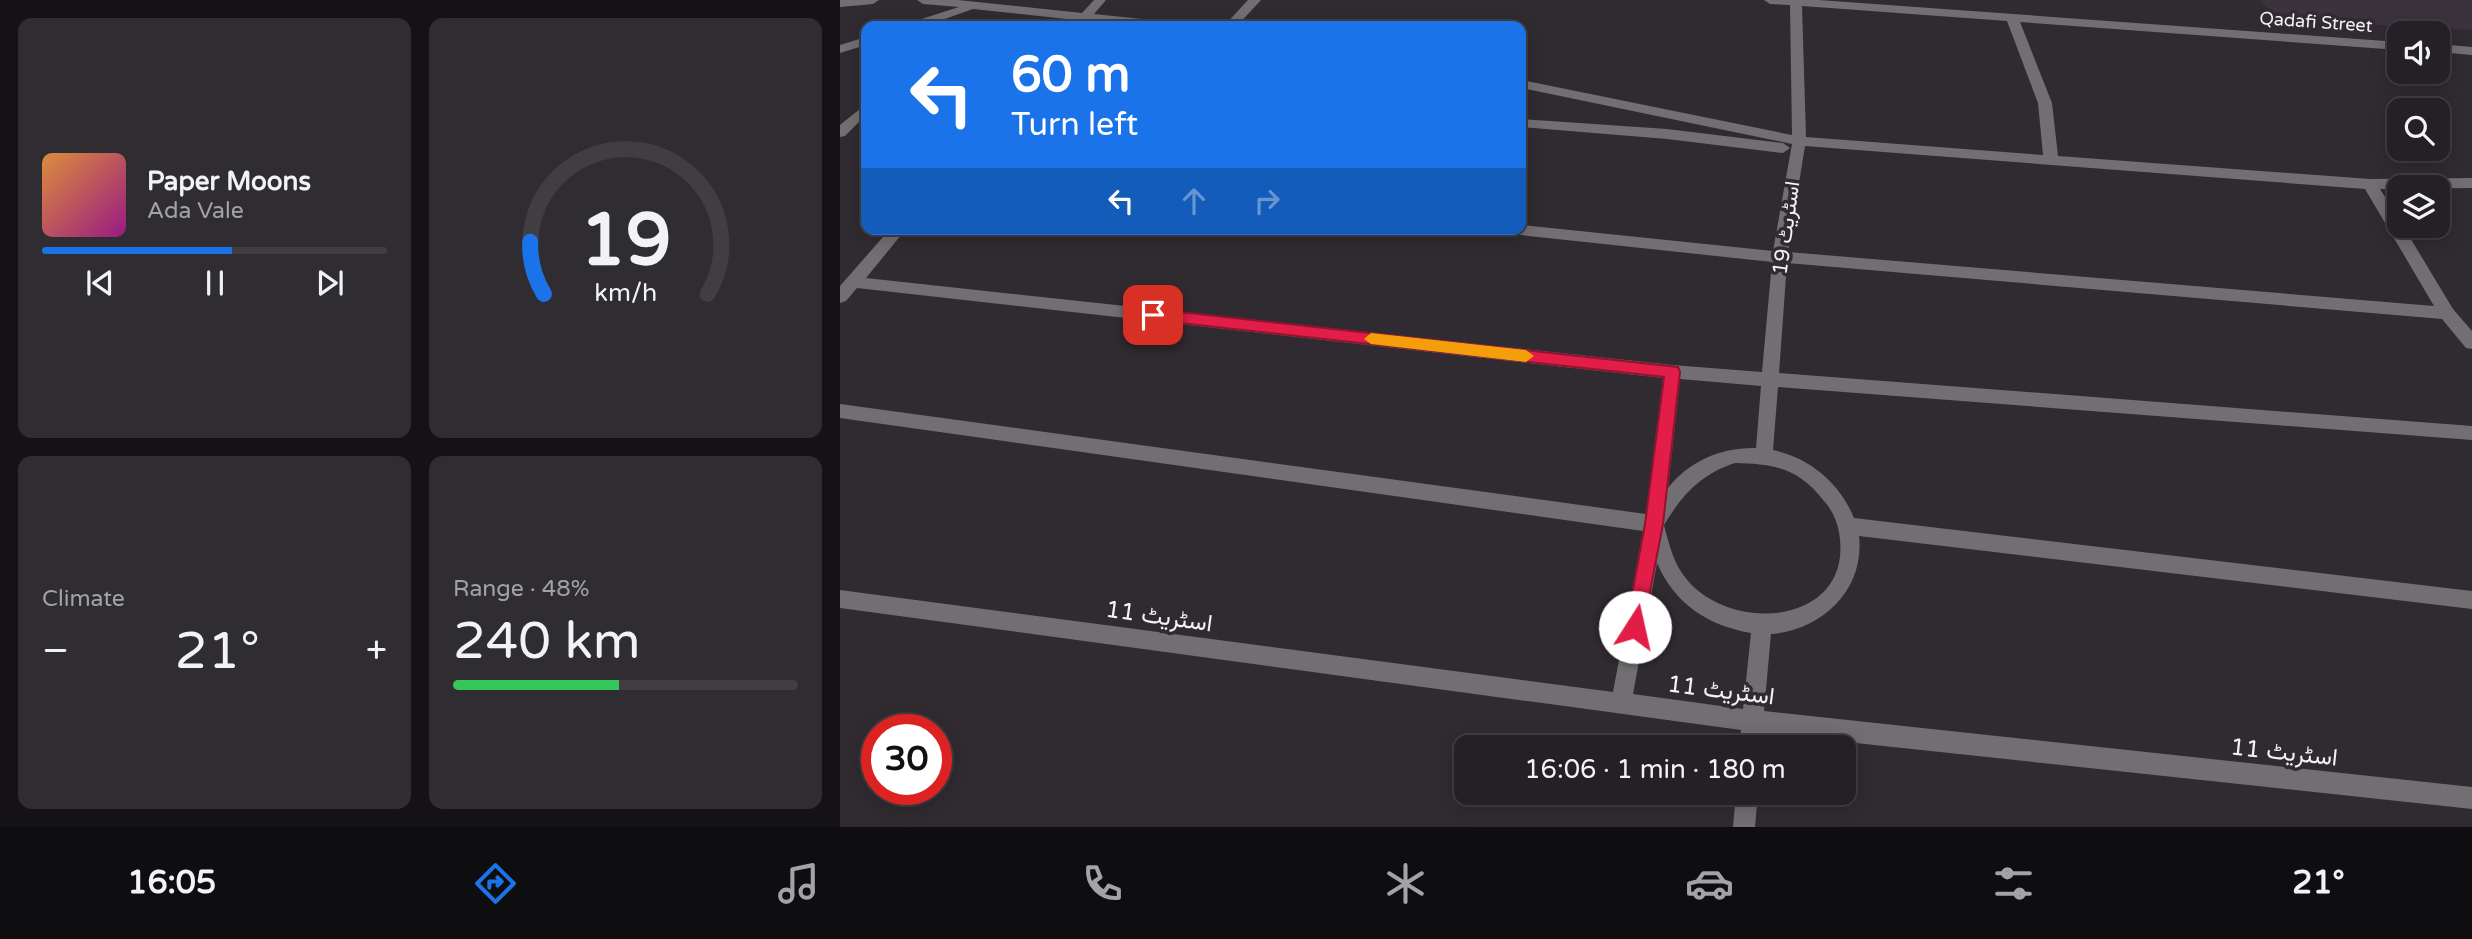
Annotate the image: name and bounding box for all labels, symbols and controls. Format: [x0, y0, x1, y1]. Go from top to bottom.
street label: Qadafi Street [2259, 7, 2373, 37]
map controls [2387, 21, 2450, 238]
button: sound [2387, 21, 2450, 84]
text: 60 m [1011, 46, 1130, 105]
icon: left [896, 49, 987, 140]
button: search [2387, 98, 2450, 161]
text: Turn left [1011, 106, 1138, 144]
text: Paper Moons [147, 166, 311, 197]
button: layers [2387, 175, 2450, 238]
street label: اسٹریٹ 19 [1768, 180, 1805, 277]
icon: left [1102, 182, 1140, 220]
icon: ahead [1175, 182, 1213, 220]
icon: right [1248, 182, 1286, 220]
text: Ada Vale [147, 197, 244, 225]
text: 19 [580, 197, 671, 285]
icon: previous [81, 264, 119, 302]
icon: pause [196, 264, 234, 302]
icon: next [311, 264, 349, 302]
text: km/h [594, 278, 657, 308]
pin [1123, 285, 1183, 345]
icon: arrive [1134, 296, 1172, 334]
text: Range · 48% [453, 575, 589, 603]
text: Climate [42, 585, 125, 613]
position arrow [1598, 590, 1672, 664]
street label: اسٹریٹ 11 [1103, 595, 1214, 638]
text: 240 km [453, 610, 641, 673]
text: 21° [175, 620, 260, 683]
text: − [42, 628, 69, 674]
text: + [366, 628, 387, 674]
street label: اسٹریٹ 11 [1666, 670, 1776, 711]
speed limit sign: 30 [861, 714, 952, 805]
street label: اسٹریٹ 11 [2229, 732, 2339, 773]
text: 16:06 · 1 min · 180 m [1524, 754, 1786, 785]
icon: directions [471, 859, 520, 908]
icon: music [774, 859, 823, 908]
icon: phone [1078, 859, 1127, 908]
icon: climate [1381, 859, 1430, 908]
icon: car [1685, 859, 1734, 908]
icon: filters [1989, 859, 2038, 908]
text: 16:05 [127, 864, 216, 902]
text: 21° [2292, 864, 2345, 902]

